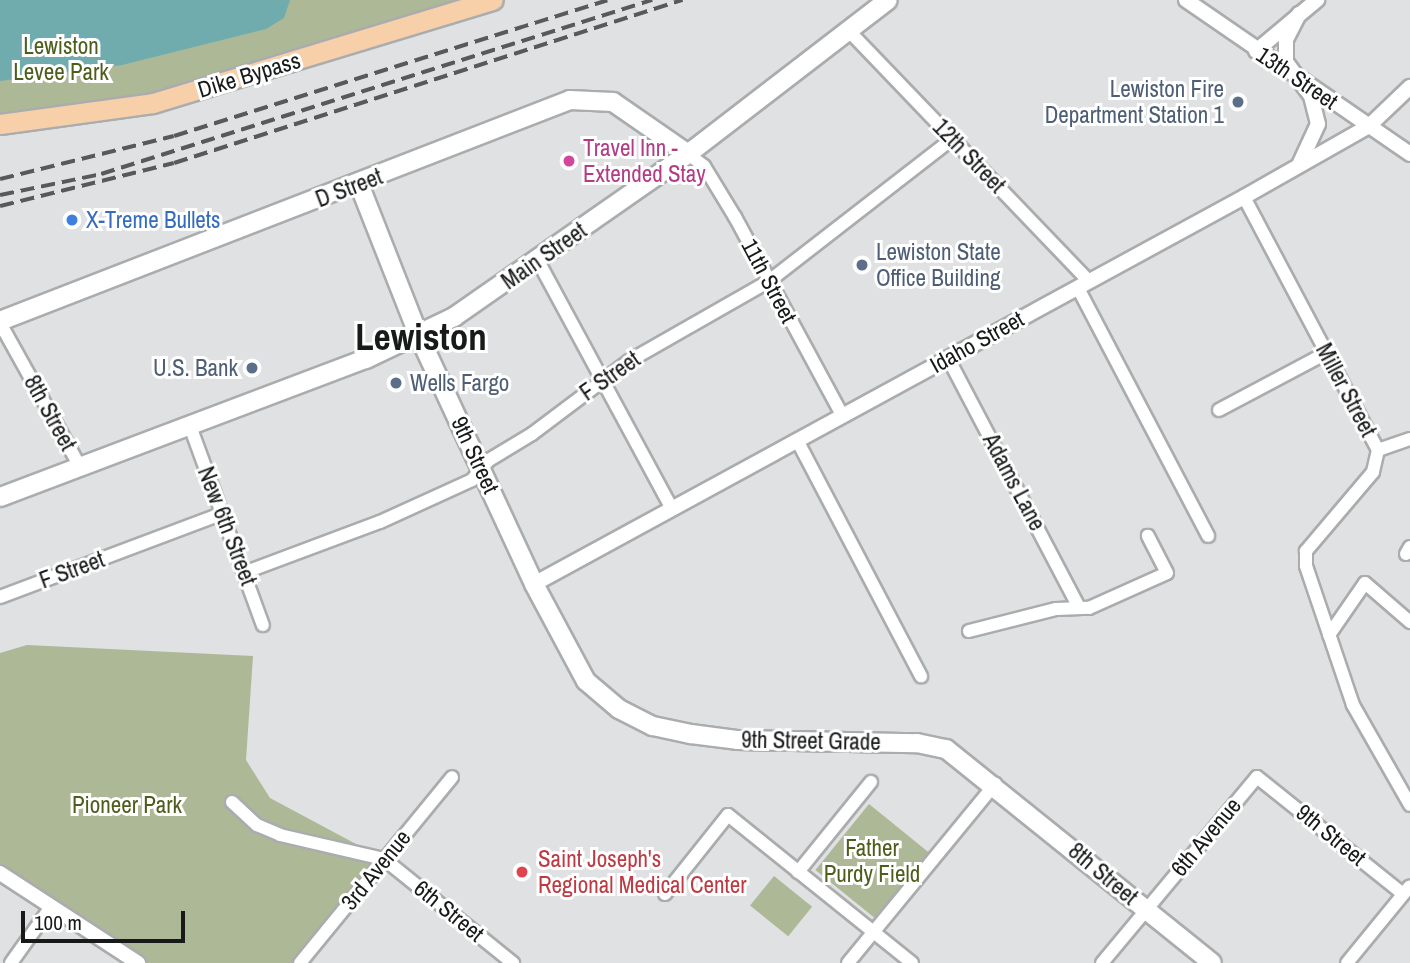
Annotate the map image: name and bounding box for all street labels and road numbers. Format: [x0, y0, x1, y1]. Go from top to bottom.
street label: 13th Street [1251, 41, 1343, 115]
street label: Dike Bypass [194, 46, 304, 104]
street label: 12th Street [927, 113, 1011, 199]
street label: D Street [312, 163, 386, 213]
street label: Main Street [496, 217, 592, 295]
street label: 11th Street [735, 234, 803, 328]
street label: Idaho Street [925, 305, 1029, 379]
street label: Miller Street [1310, 339, 1382, 441]
street label: F Street [575, 345, 645, 407]
street label: 8th Street [18, 371, 82, 455]
street label: 9th Street [445, 412, 505, 498]
street label: Adams Lane [977, 429, 1051, 535]
street label: New 6th Street [192, 463, 262, 589]
street label: F Street [36, 546, 108, 594]
street label: 9th Street Grade [741, 726, 881, 756]
street label: 6th Avenue [1165, 792, 1247, 882]
street label: 9th Street [1291, 799, 1371, 871]
street label: 3rd Avenue [335, 824, 417, 916]
street label: 8th Street [1063, 837, 1143, 911]
street label: 6th Street [409, 875, 489, 947]

